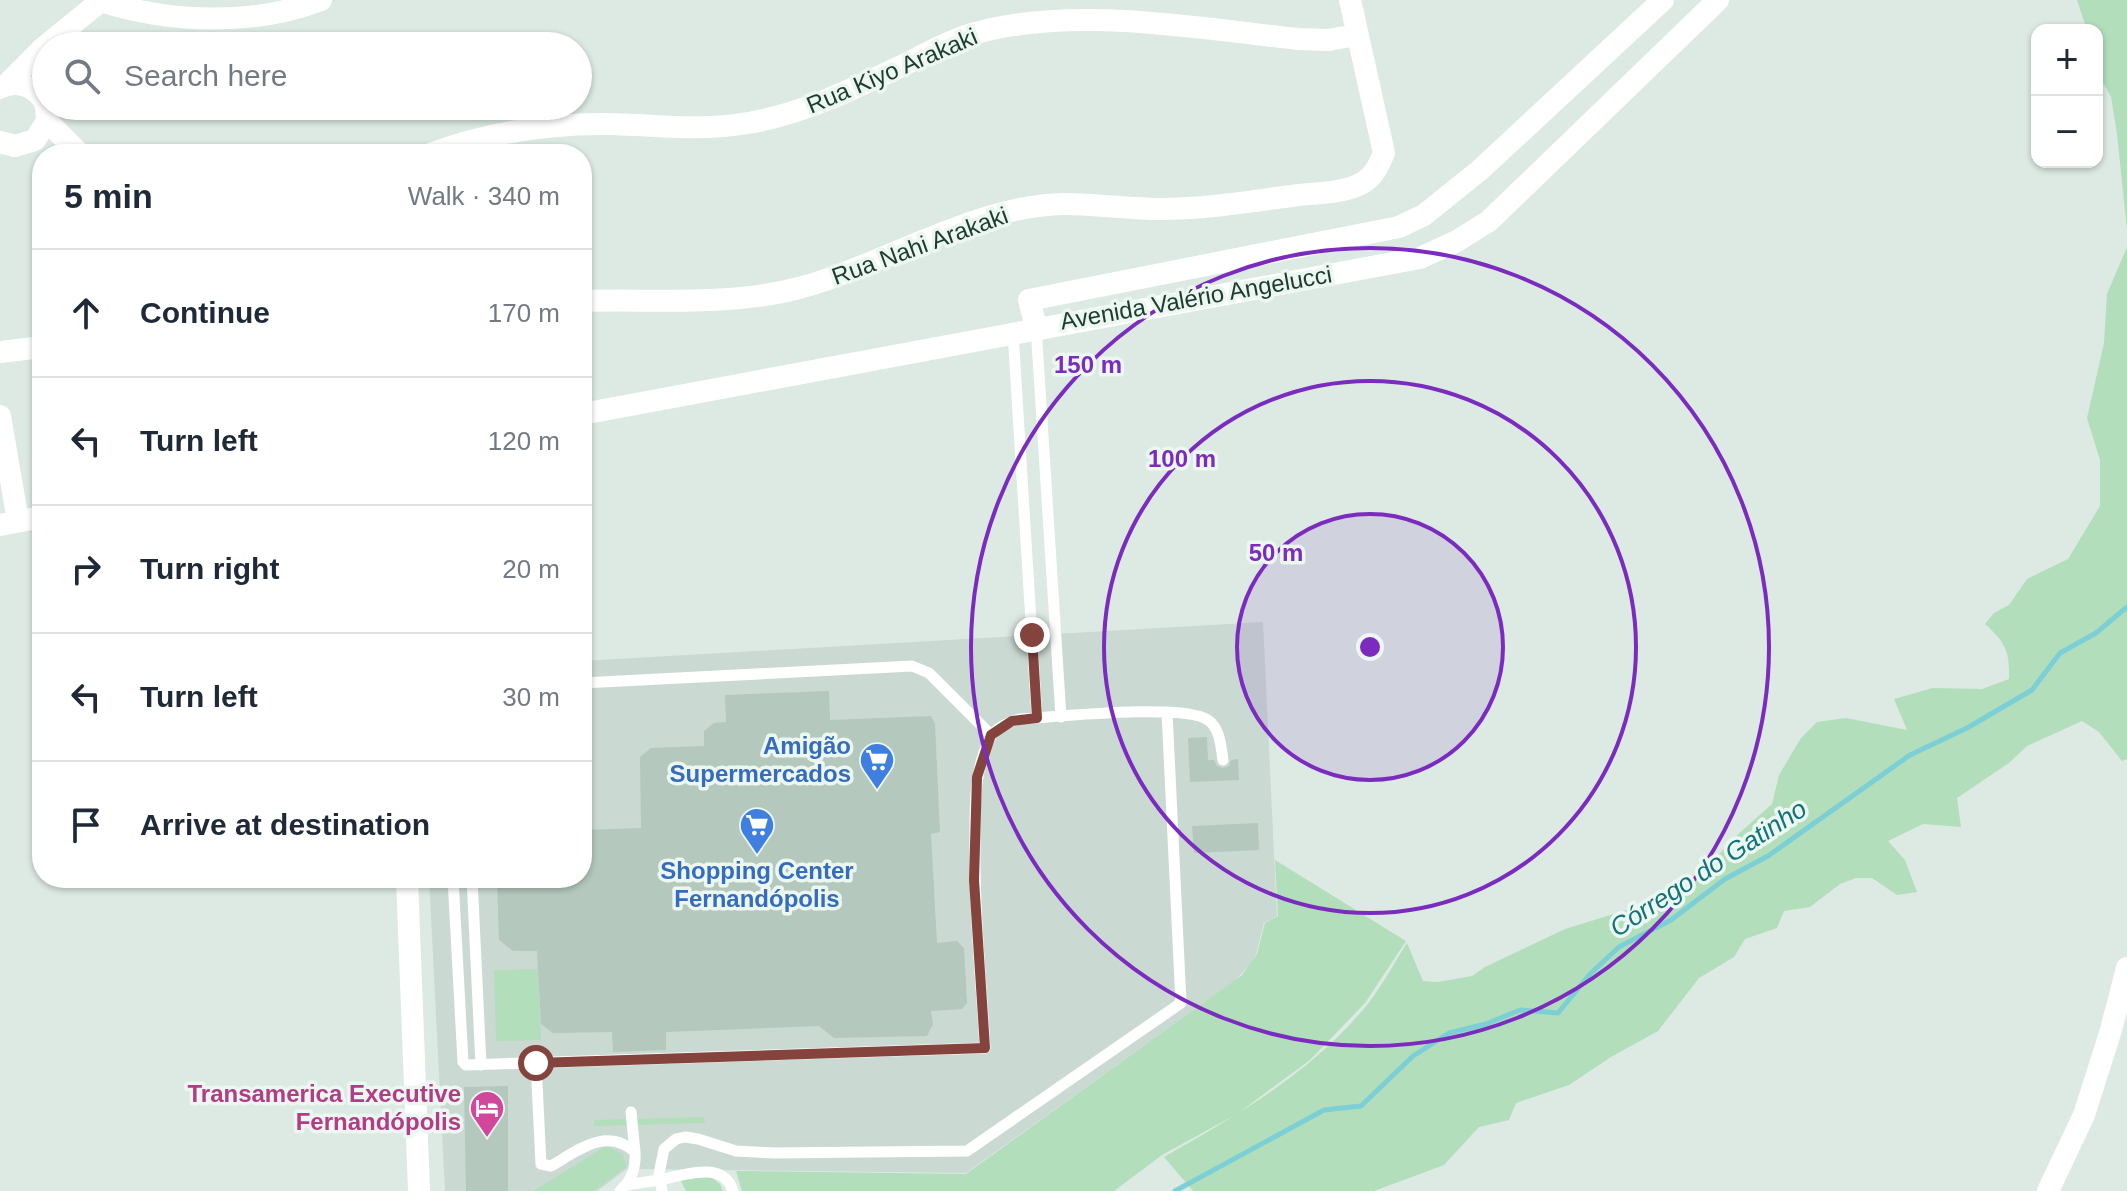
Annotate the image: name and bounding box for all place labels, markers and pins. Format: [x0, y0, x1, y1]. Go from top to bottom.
centre of rings [1356, 633, 1384, 661]
place label: Amigão Supermercados [670, 732, 851, 787]
supermarket icon: Amigão Supermercados [858, 741, 896, 791]
supermarket icon: Shopping Center Fernandópolis [738, 806, 776, 856]
place label: Shopping Center Fernandópolis [660, 857, 854, 912]
place label: Transamerica Executive Fernandópolis [187, 1080, 461, 1135]
hotel icon: Transamerica Executive Fernandópolis [468, 1089, 506, 1139]

